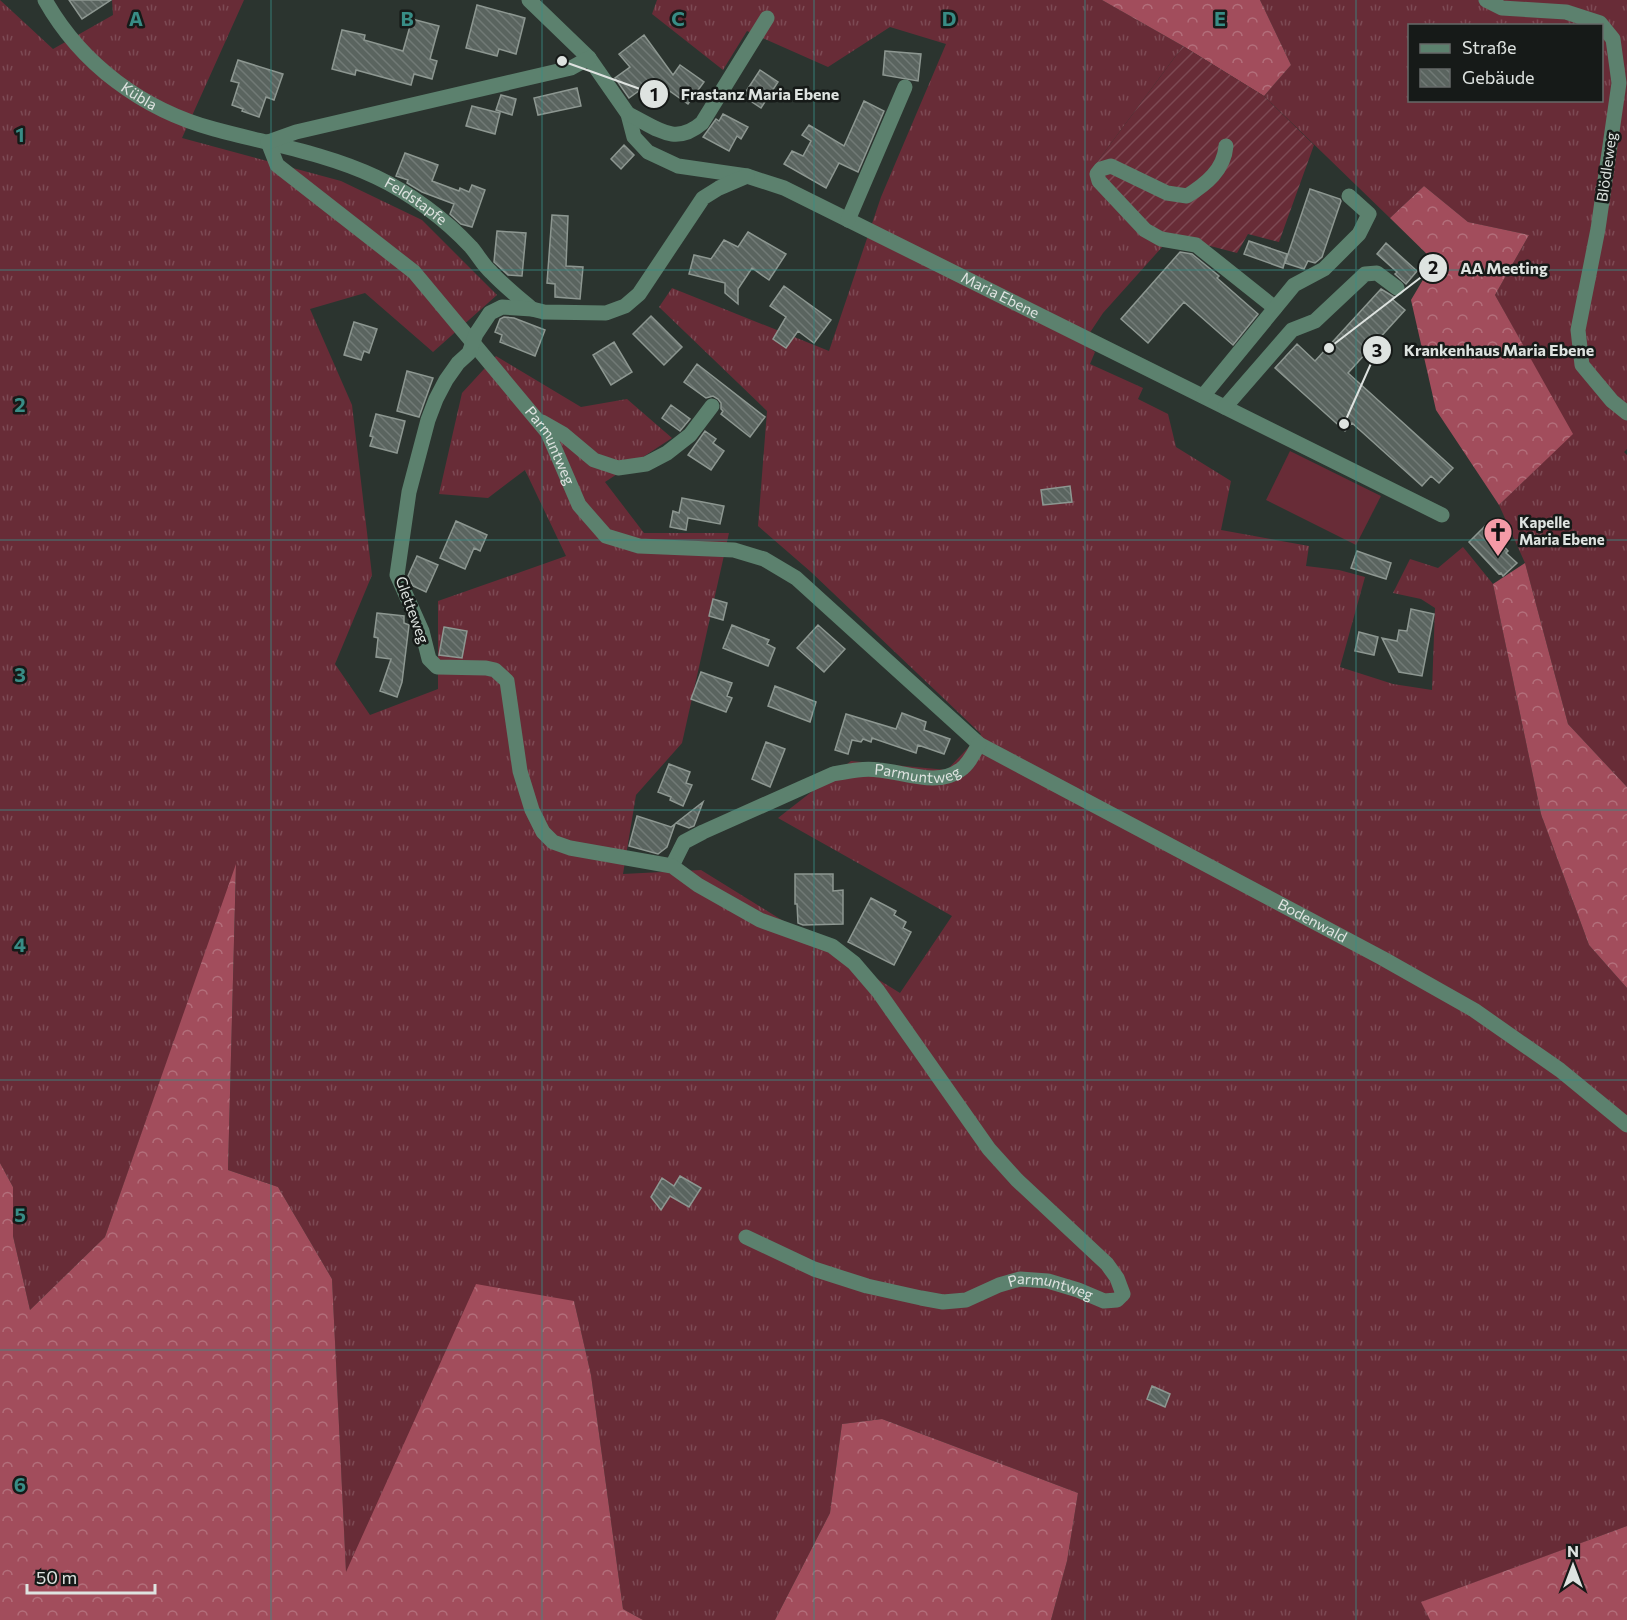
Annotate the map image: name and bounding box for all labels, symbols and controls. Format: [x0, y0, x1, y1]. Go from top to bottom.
text: A [129, 6, 143, 30]
text: B [400, 6, 414, 30]
text: C [671, 6, 685, 30]
text: D [942, 6, 956, 30]
text: E [1214, 6, 1226, 30]
legend [1408, 24, 1603, 102]
text: Straße [1462, 36, 1517, 58]
text: Gebäude [1462, 66, 1535, 88]
callout: Frastanz Maria Ebene [639, 77, 851, 111]
street label: Kübla [118, 78, 160, 113]
text: 1 [650, 83, 658, 105]
text: Frastanz Maria Ebene [681, 84, 839, 103]
text: 1 [15, 122, 25, 146]
street label: Blödleweg [1592, 131, 1620, 203]
street label: Feldstapfe [382, 173, 451, 228]
callout: AA Meeting [1418, 251, 1559, 285]
text: 2 [1428, 256, 1438, 278]
text: AA Meeting [1460, 258, 1548, 277]
street label: Maria Ebene [959, 268, 1043, 321]
callout: Krankenhaus Maria Ebene [1362, 333, 1606, 367]
text: 3 [1372, 339, 1382, 361]
text: Krankenhaus Maria Ebene [1404, 340, 1594, 359]
text: 2 [14, 392, 26, 416]
street label: Parmuntweg [522, 402, 579, 487]
place label: Kapelle Maria Ebene [1519, 513, 1605, 548]
church icon: Kapelle Maria Ebene [1482, 516, 1514, 558]
street label: Gletteweg [392, 574, 433, 646]
text: 3 [14, 662, 26, 686]
street label: Parmuntweg [874, 760, 964, 786]
street label: Bodenwald [1275, 894, 1350, 946]
text: 4 [14, 932, 26, 956]
text: 5 [14, 1202, 26, 1226]
street label: Parmuntweg [1005, 1269, 1096, 1303]
text: 6 [14, 1472, 26, 1496]
north arrow [1543, 1536, 1603, 1596]
text: N [1567, 1541, 1579, 1560]
scale bar [27, 1557, 154, 1595]
text: 50 m [36, 1566, 77, 1588]

